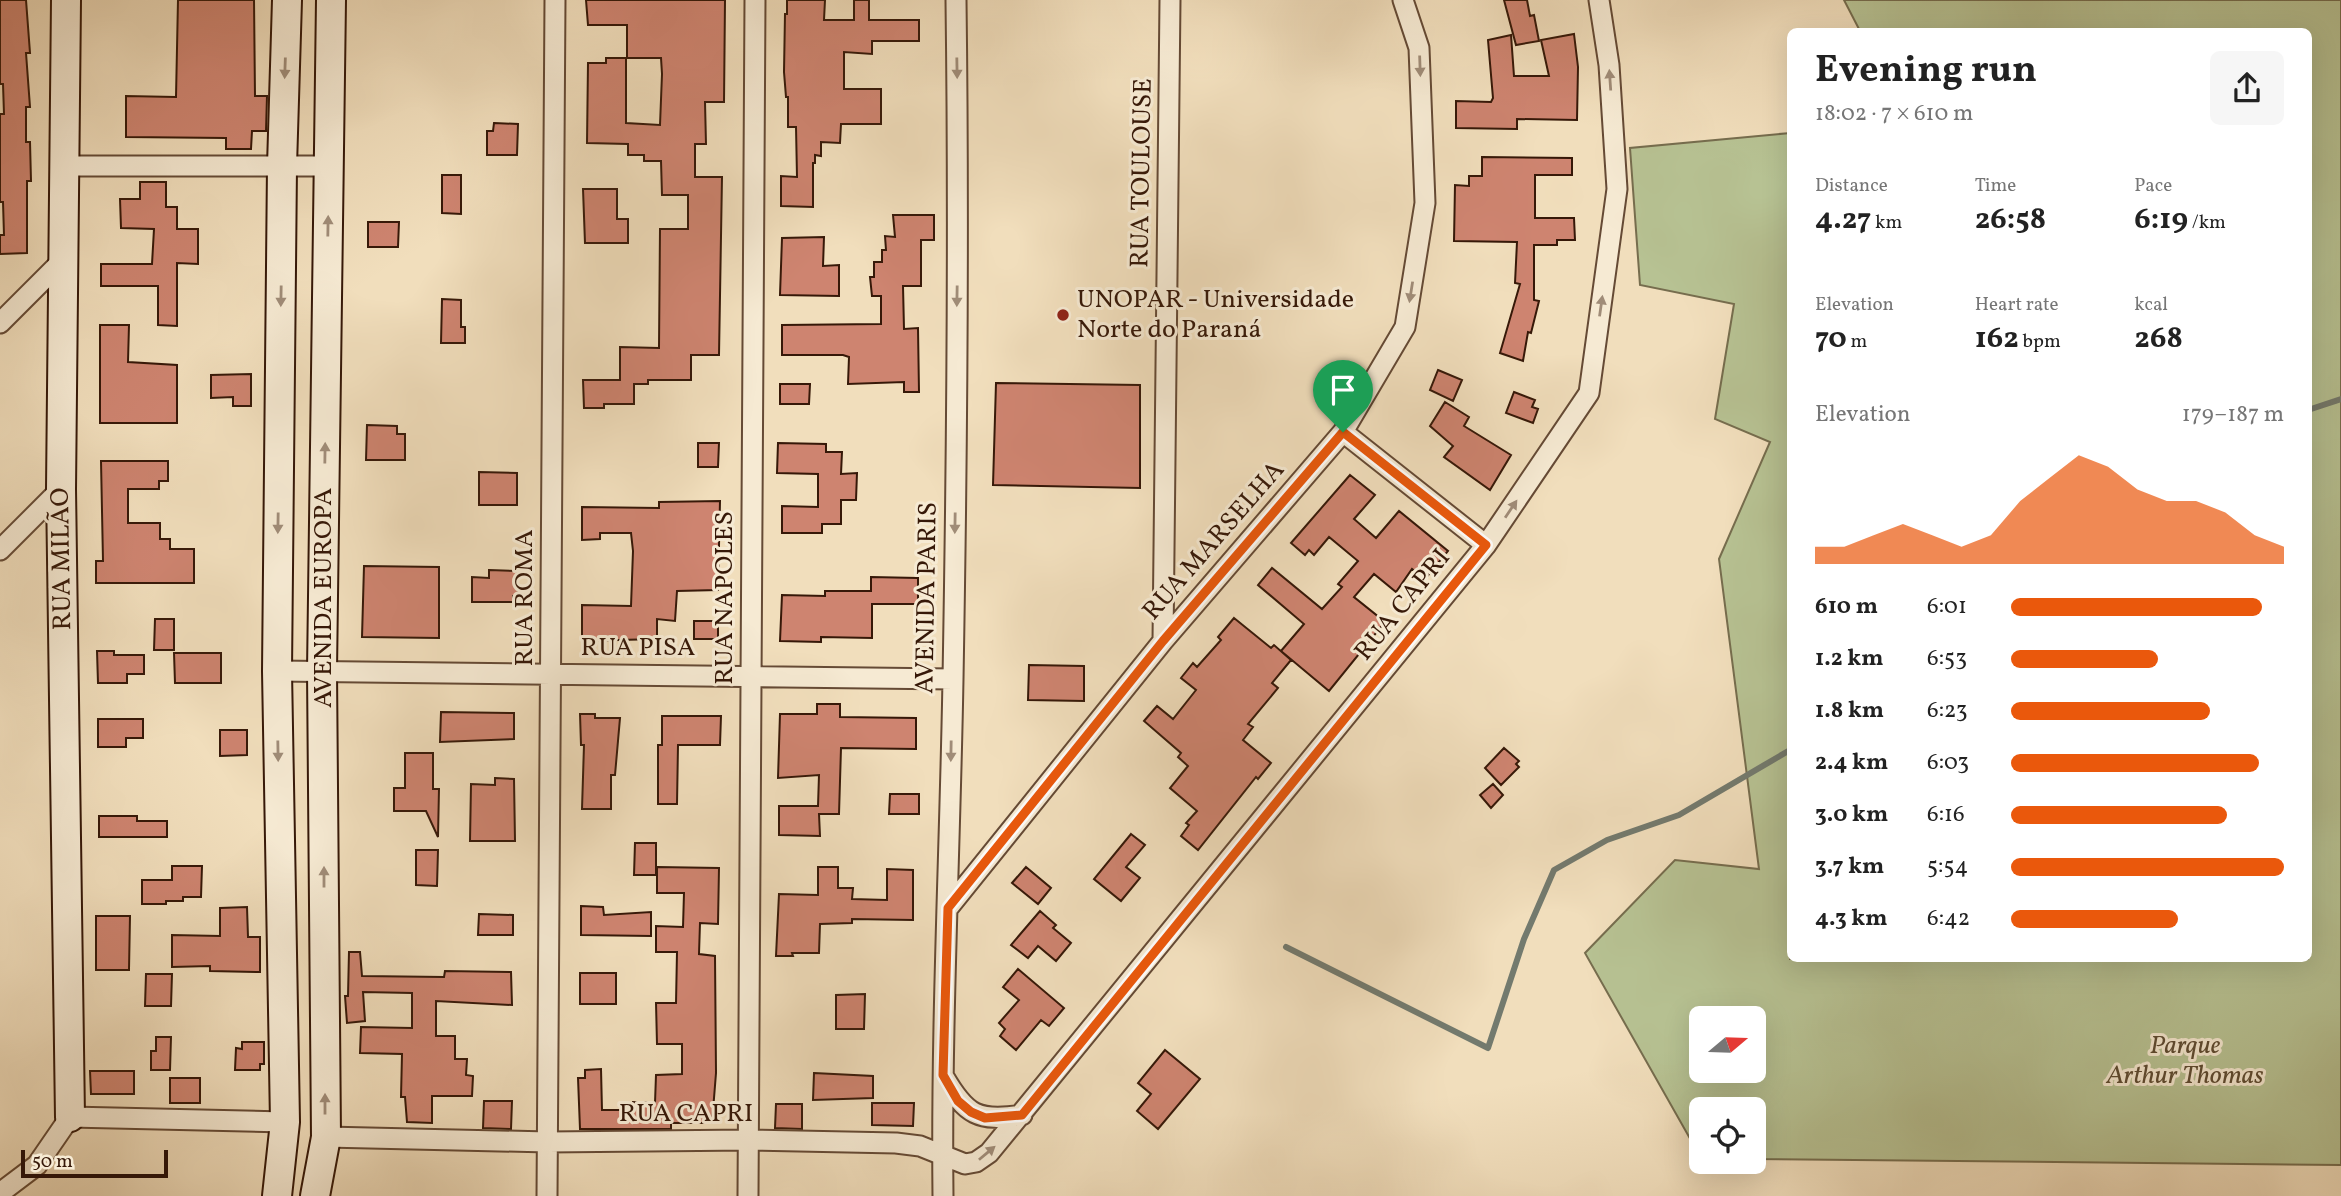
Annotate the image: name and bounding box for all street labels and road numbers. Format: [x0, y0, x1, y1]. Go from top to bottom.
street label: RUA TOULOUSE [1122, 78, 1162, 268]
street label: RUA MARSELHA [1135, 454, 1293, 628]
street label: RUA MILÃO [43, 487, 81, 631]
street label: AVENIDA EUROPA [306, 488, 342, 708]
street label: AVENIDA PARIS [907, 502, 947, 694]
street label: RUA NAPOLES [707, 511, 743, 685]
street label: RUA ROMA [507, 529, 543, 667]
street label: RUA CAPRI [1347, 541, 1459, 669]
street label: RUA PISA [581, 630, 695, 666]
street label: RUA CAPRI [619, 1096, 753, 1132]

